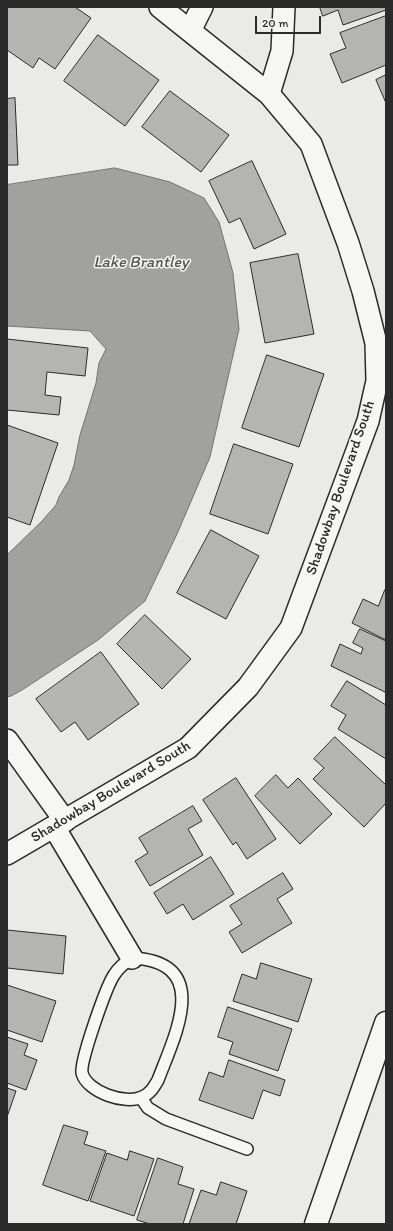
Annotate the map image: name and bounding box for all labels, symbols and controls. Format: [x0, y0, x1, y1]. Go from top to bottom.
scale bar [257, 8, 323, 34]
text: 20 m [262, 16, 289, 30]
water label: Lake Brantley [93, 253, 189, 273]
street label: Shadowbay Boulevard South [303, 398, 379, 578]
street label: Shadowbay Boulevard South [28, 737, 194, 847]

